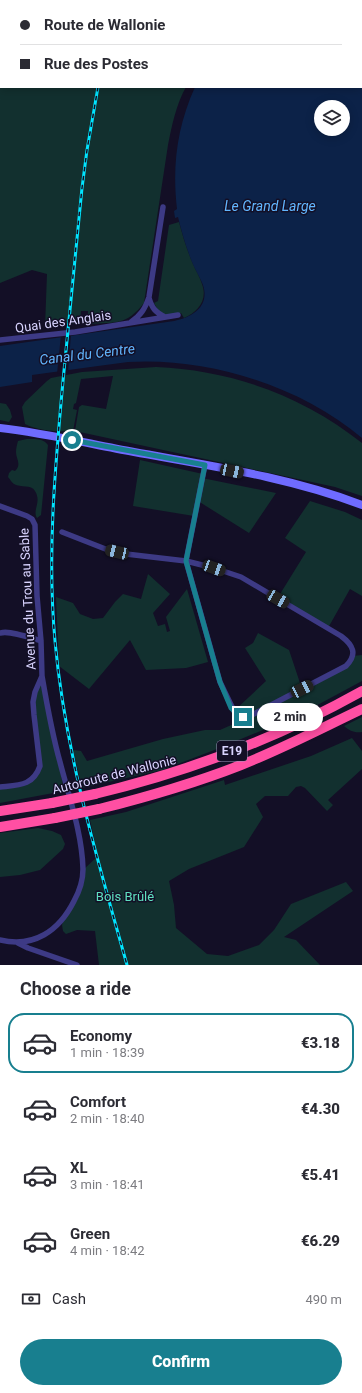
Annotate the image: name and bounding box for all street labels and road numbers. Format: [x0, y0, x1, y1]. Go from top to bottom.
street label: Quai des Anglais [14, 307, 112, 336]
street label: Avenue du Trou au Sable [16, 527, 39, 670]
road number: E19 [217, 741, 247, 761]
street label: Autoroute de Wallonie [51, 752, 178, 797]

